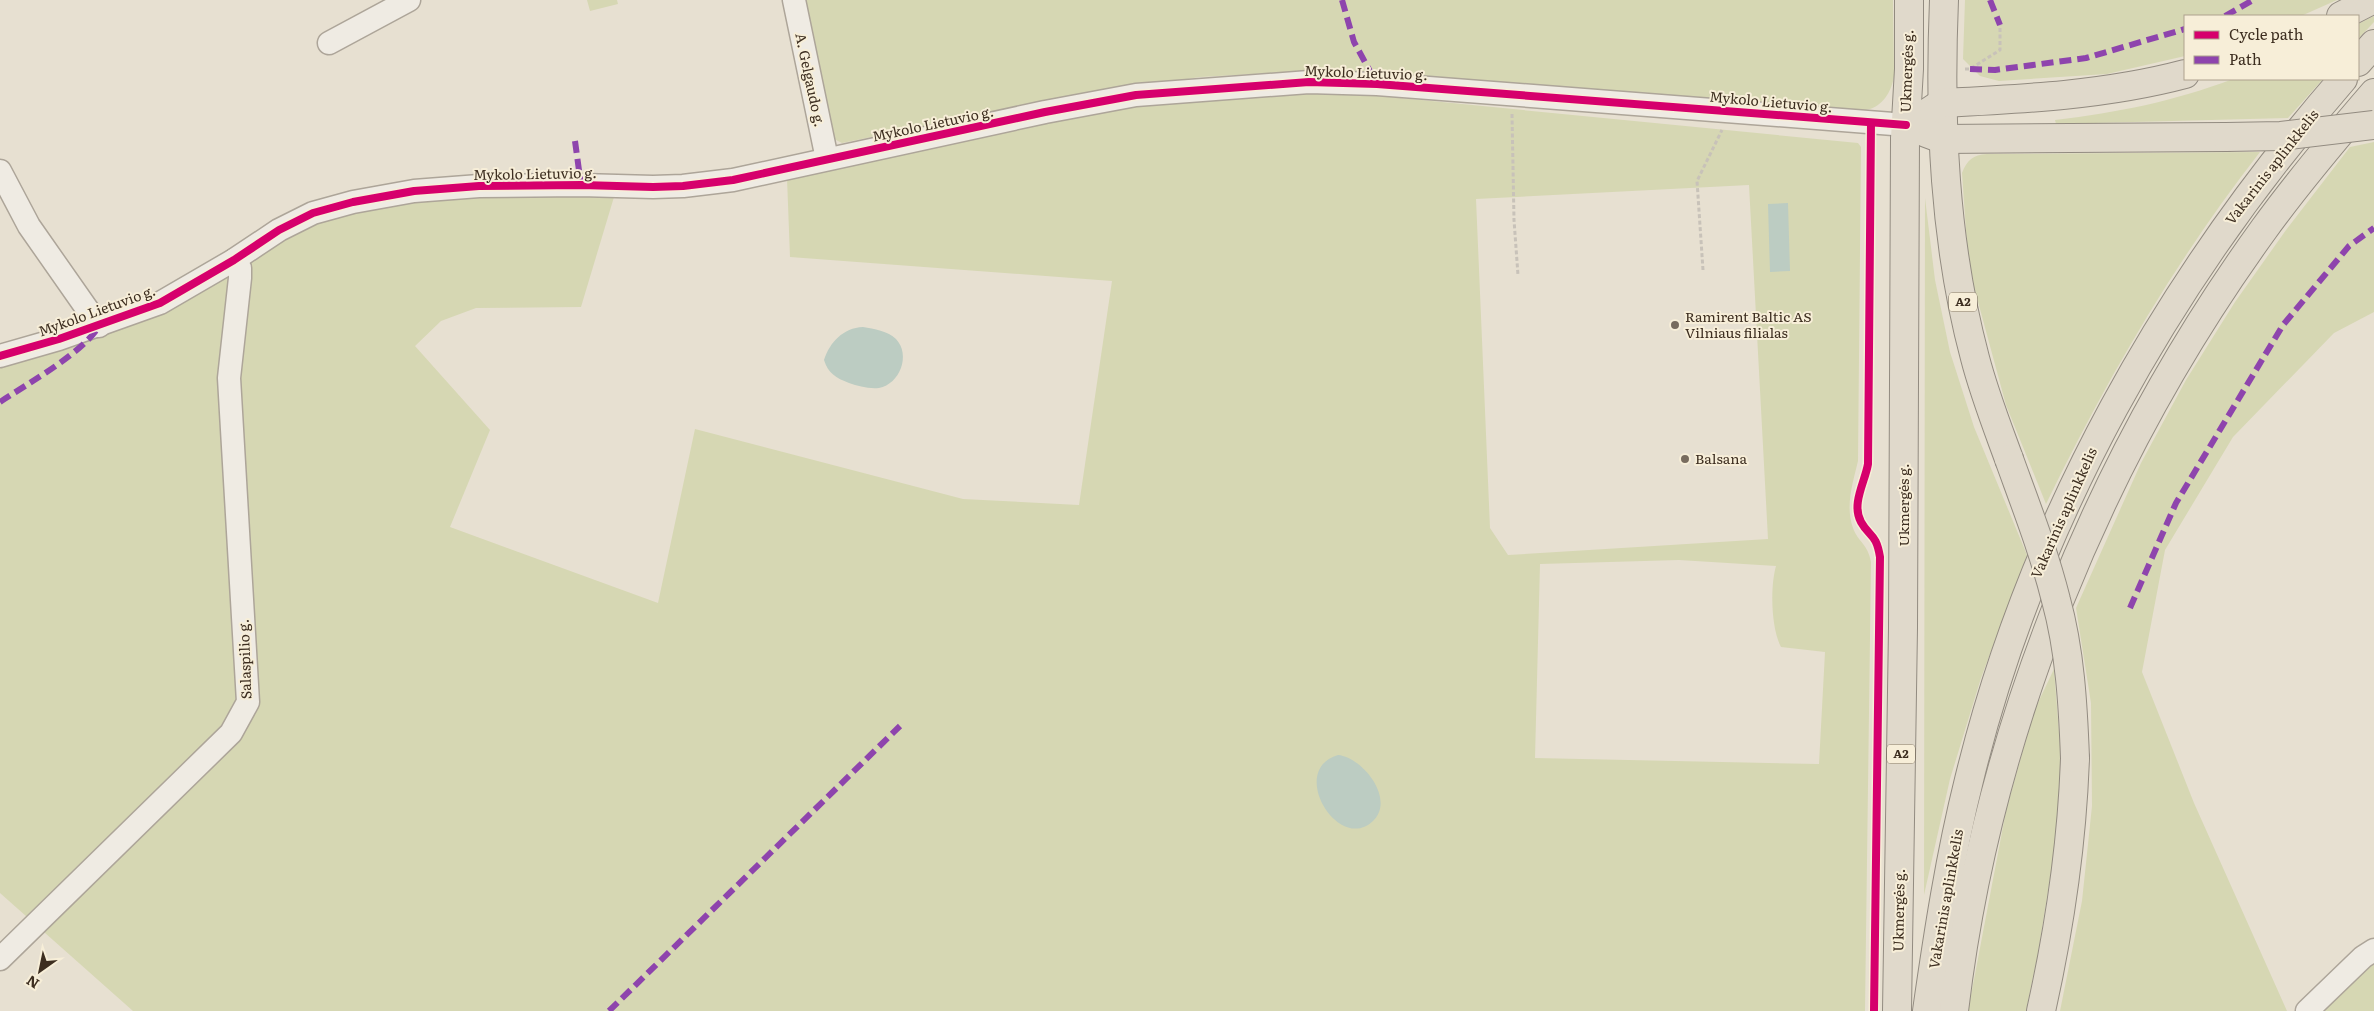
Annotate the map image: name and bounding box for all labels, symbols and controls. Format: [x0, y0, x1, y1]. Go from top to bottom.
legend [2184, 15, 2359, 80]
text: Cycle path [2229, 22, 2304, 45]
street label: Ukmergės g. [1895, 29, 1917, 113]
street label: A. Gelgaudo g. [791, 31, 831, 129]
text: Path [2229, 47, 2262, 70]
street label: Mykolo Lietuvio g. [1304, 60, 1428, 84]
street label: Mykolo Lietuvio g. [1709, 86, 1833, 116]
street label: Mykolo Lietuvio g. [870, 100, 995, 146]
street label: Vakarinis aplinkkelis [2220, 105, 2323, 228]
street label: Mykolo Lietuvio g. [473, 162, 597, 184]
street label: Mykolo Lietuvio g. [35, 280, 158, 341]
road number: A2 [1949, 292, 1977, 312]
place label: Ramirent Baltic AS Vilniaus filialas [1685, 306, 1812, 342]
marker: Ramirent Baltic AS Vilniaus filialas [1669, 319, 1681, 331]
street label: Vakarinis aplinkkelis [2025, 444, 2101, 581]
place label: Balsana [1695, 448, 1747, 468]
marker: Balsana [1679, 453, 1691, 465]
street label: Ukmergės g. [1893, 463, 1913, 547]
street label: Salaspilio g. [233, 619, 255, 700]
road number: A2 [1887, 744, 1915, 764]
street label: Vakarinis aplinkkelis [1923, 828, 1967, 970]
street label: Ukmergės g. [1887, 868, 1909, 952]
north arrow [15, 946, 65, 996]
text: N [22, 971, 43, 994]

